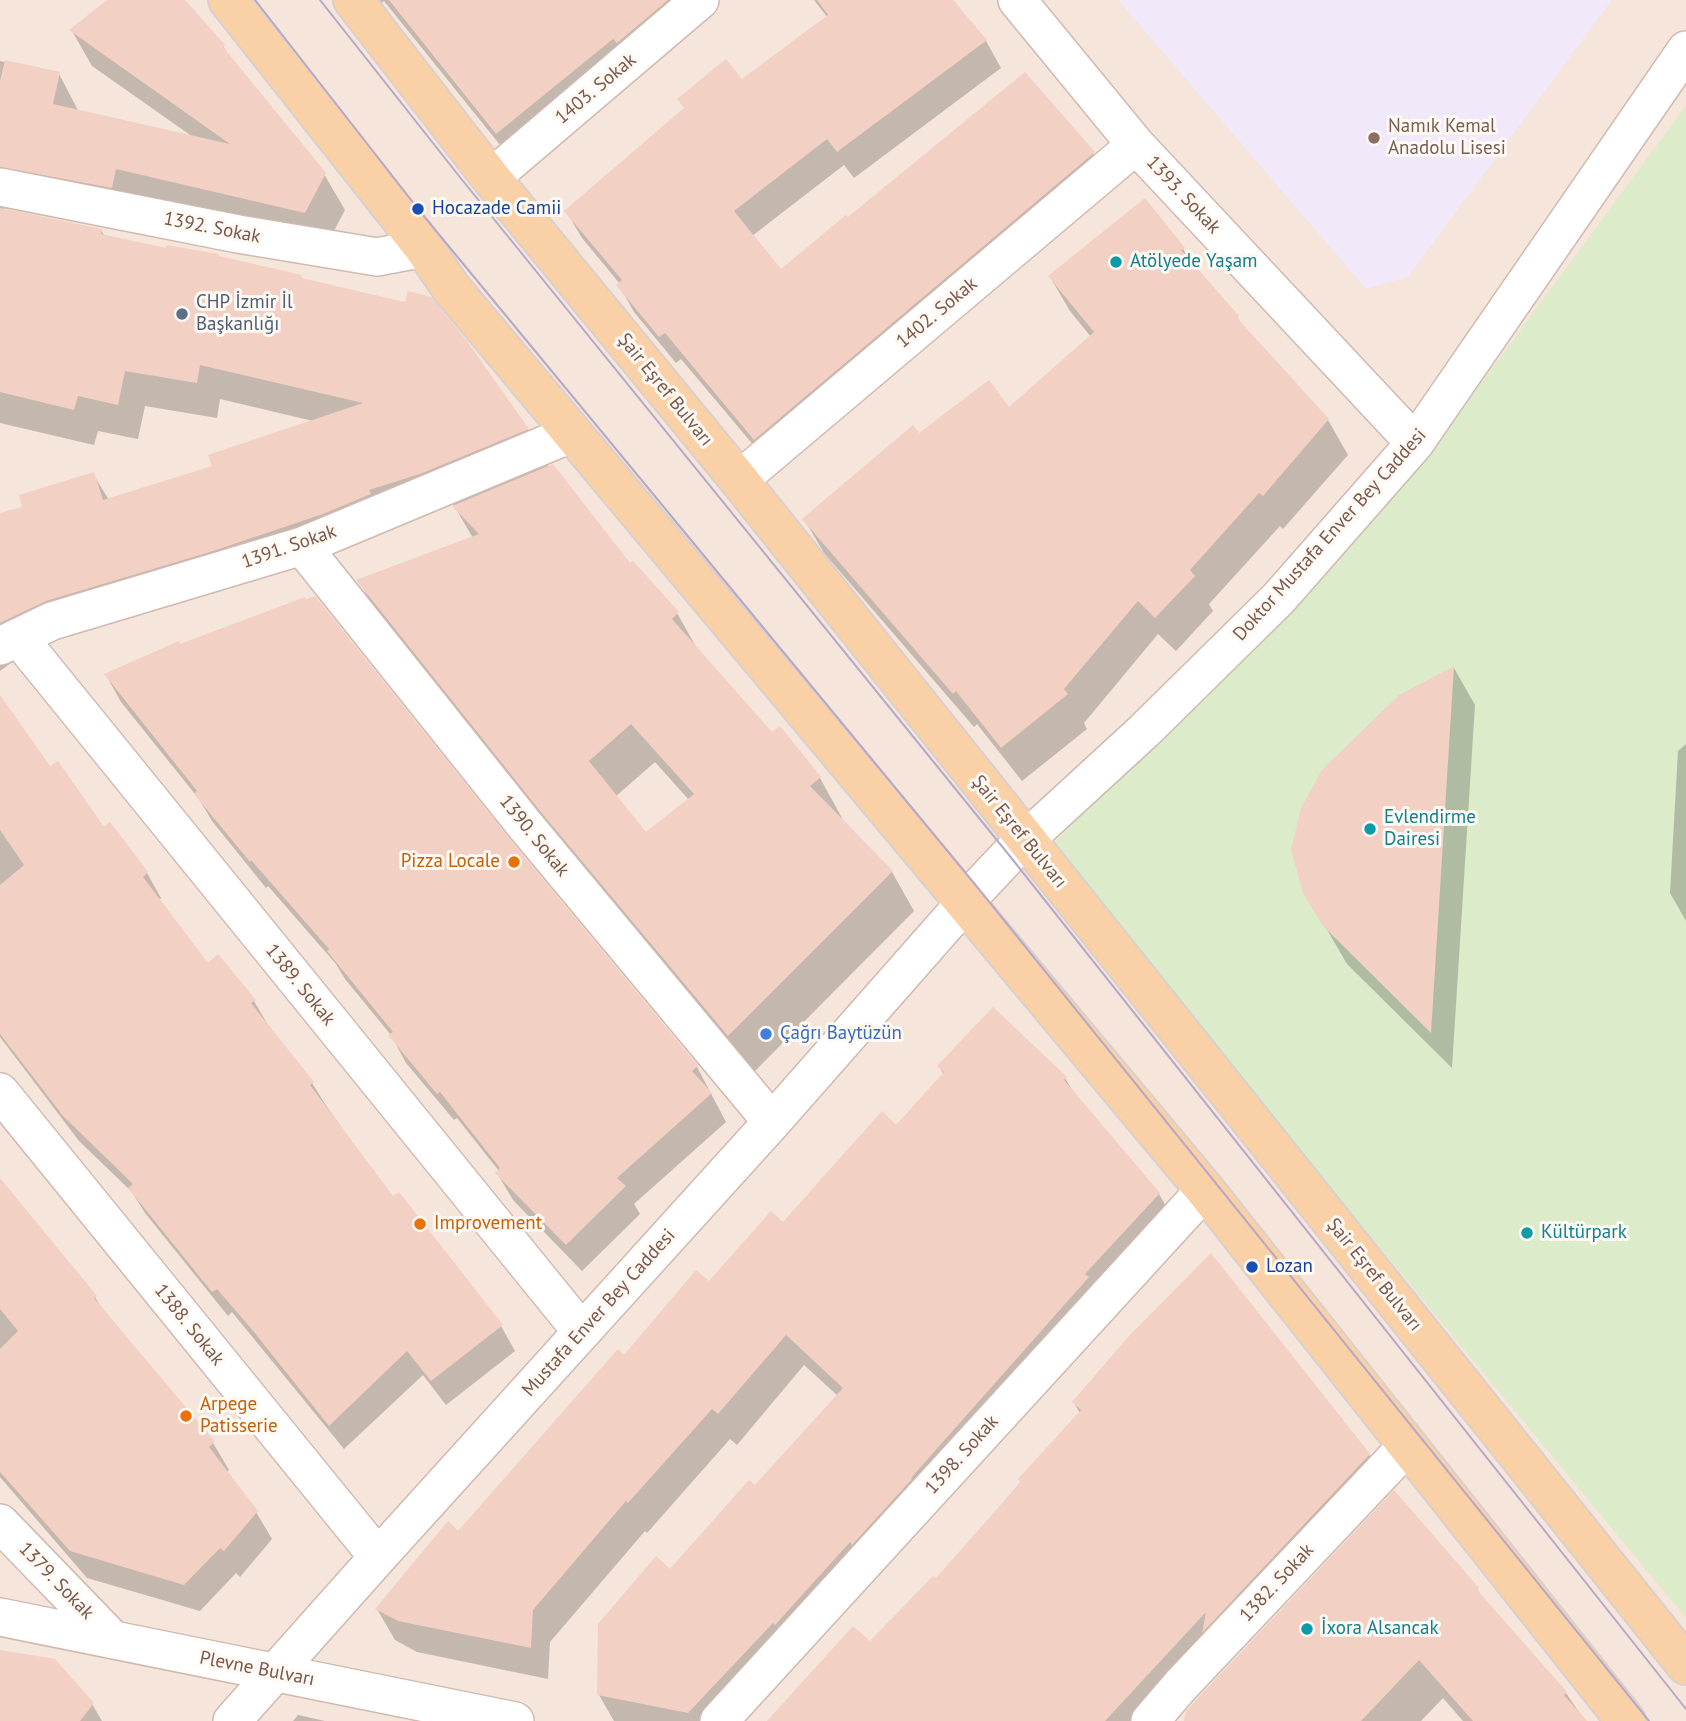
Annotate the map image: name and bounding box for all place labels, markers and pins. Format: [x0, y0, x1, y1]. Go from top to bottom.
place label: Namık Kemal Anadolu Lisesi [1388, 116, 1506, 160]
marker: Namık Kemal Anadolu Lisesi [1366, 130, 1382, 146]
place label: Hocazade Camii [432, 198, 561, 220]
marker: Hocazade Camii [410, 201, 426, 217]
place label: Atölyede Yaşam [1130, 251, 1258, 273]
marker: Atölyede Yaşam [1108, 254, 1124, 270]
place label: CHP İzmir İl Başkanlığı [196, 292, 292, 336]
marker: CHP İzmir İl Başkanlığı [174, 306, 190, 322]
place label: Evlendirme Dairesi [1384, 807, 1476, 851]
marker: Evlendirme Dairesi [1362, 821, 1378, 837]
place label: Pizza Locale [401, 851, 500, 873]
marker: Pizza Locale [506, 854, 522, 870]
place label: Çağrı Baytüzün [780, 1023, 902, 1045]
marker: Çağrı Baytüzün [758, 1026, 774, 1042]
place label: Improvement [434, 1213, 542, 1235]
marker: Improvement [412, 1216, 428, 1232]
place label: Kültürpark [1541, 1222, 1627, 1244]
marker: Kültürpark [1519, 1225, 1535, 1241]
place label: Lozan [1266, 1256, 1313, 1278]
marker: Lozan [1244, 1259, 1260, 1275]
place label: Arpege Patisserie [200, 1394, 278, 1438]
marker: Arpege Patisserie [178, 1408, 194, 1424]
place label: İxora Alsancak [1321, 1618, 1439, 1640]
marker: İxora Alsancak [1299, 1621, 1315, 1637]

